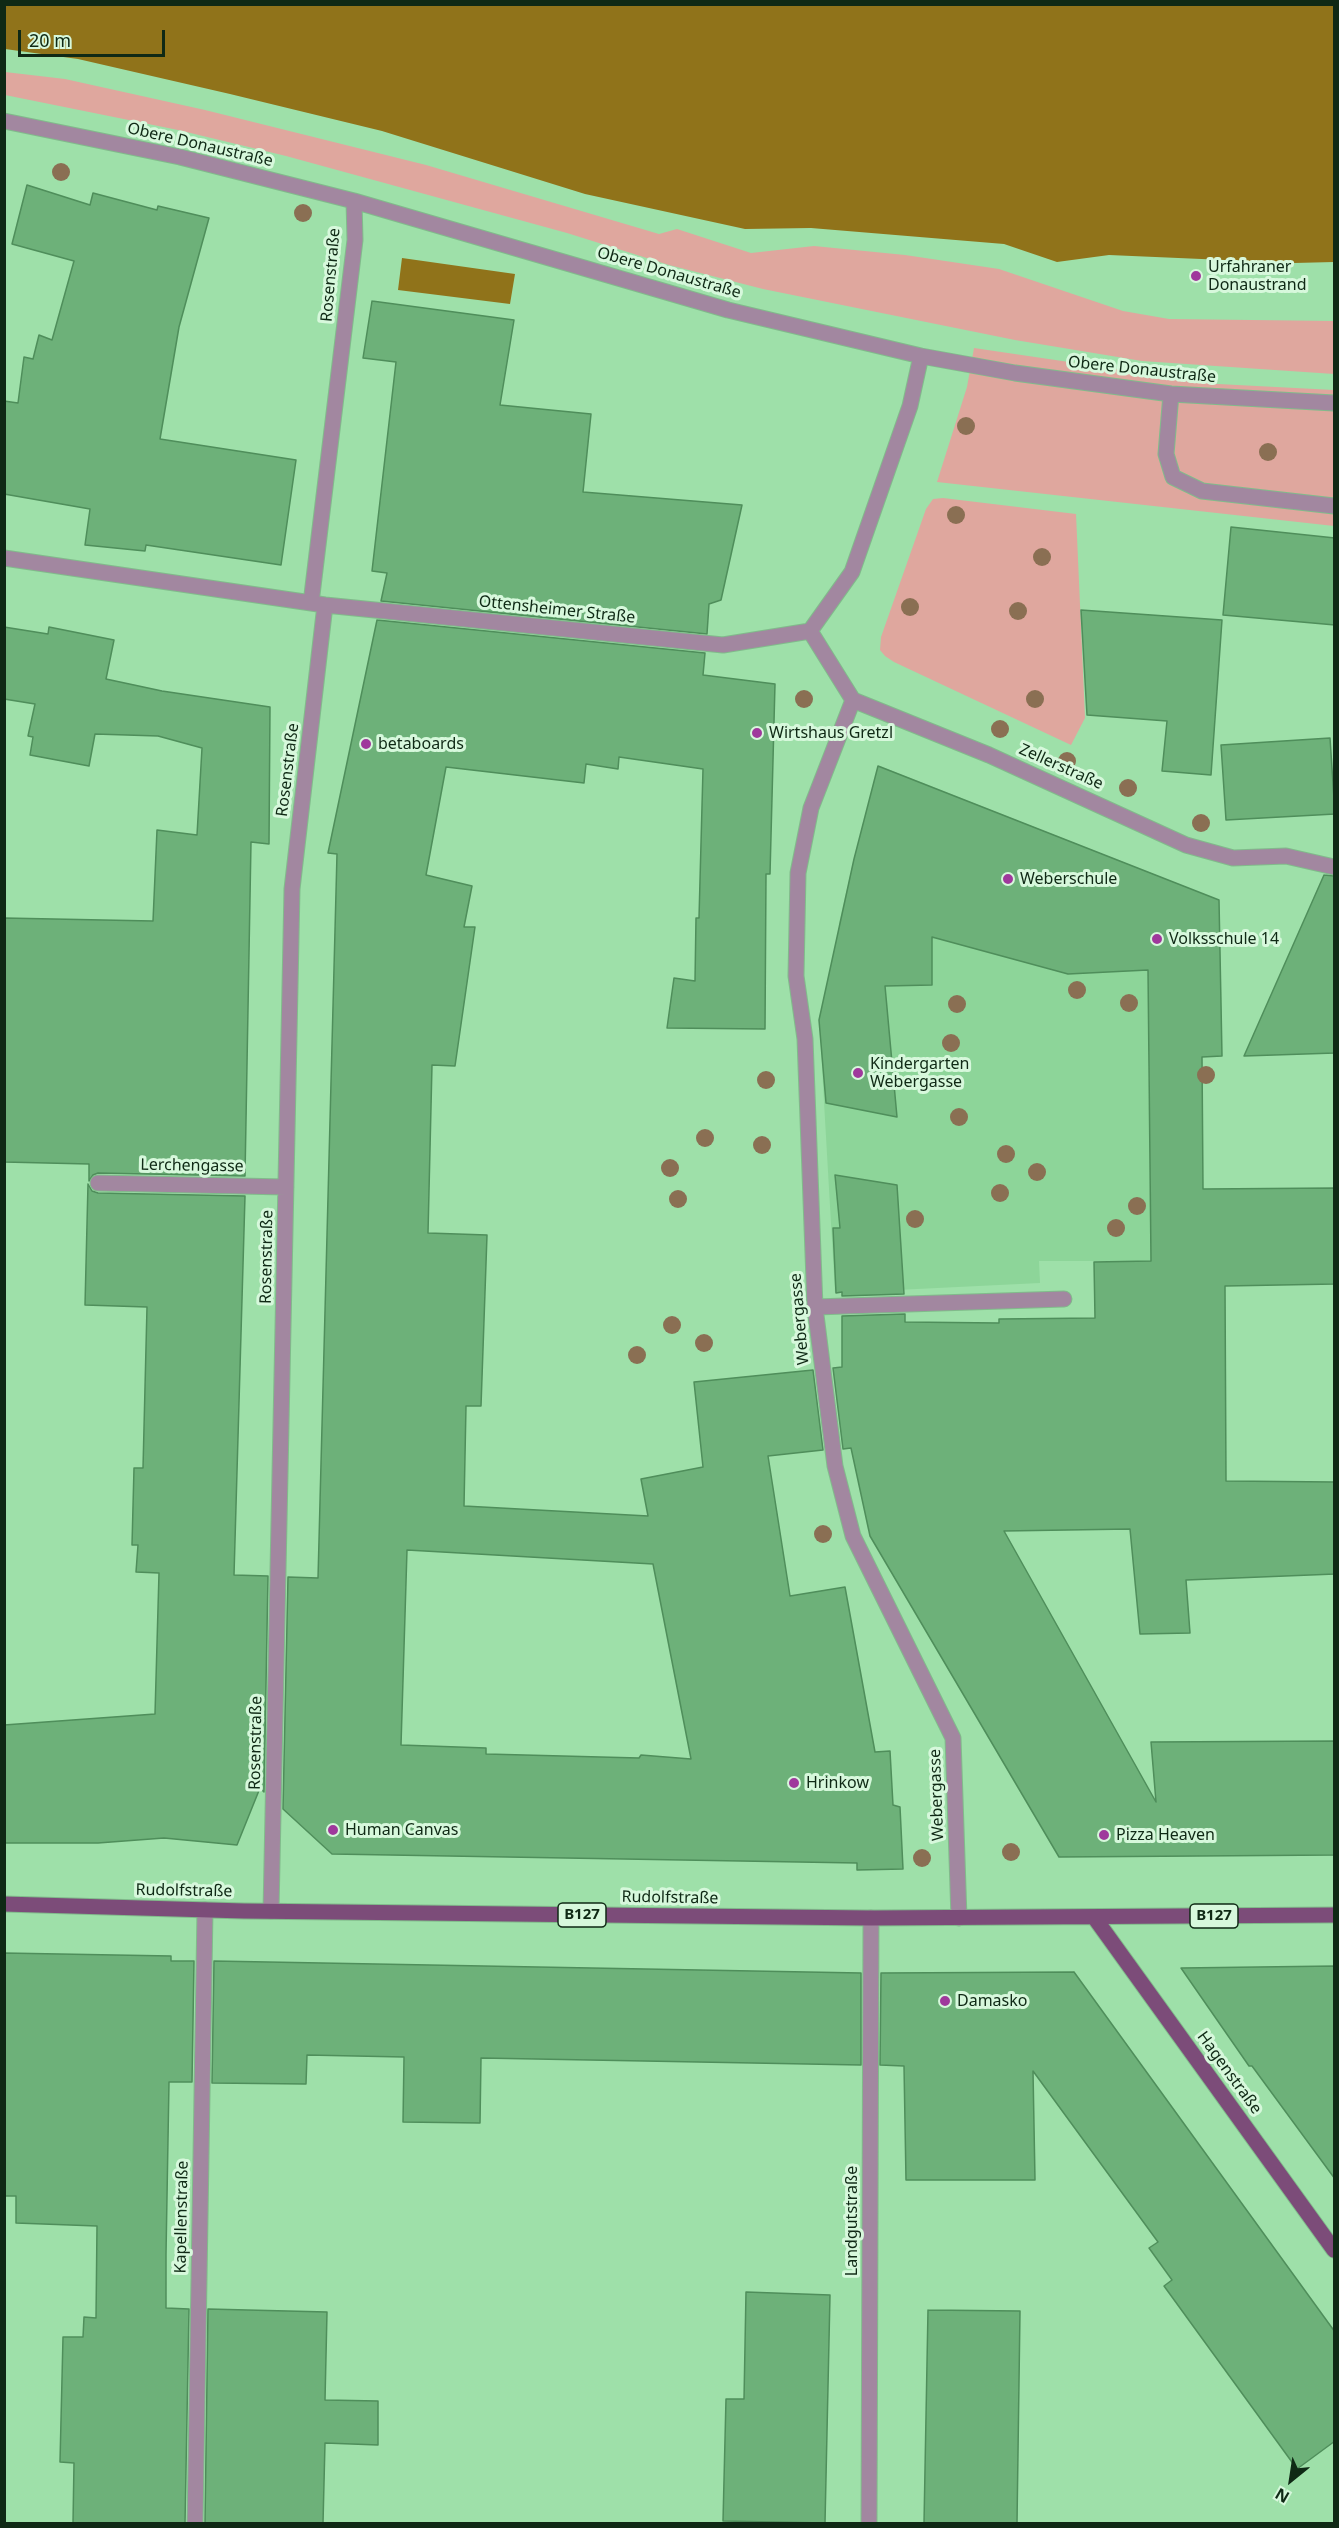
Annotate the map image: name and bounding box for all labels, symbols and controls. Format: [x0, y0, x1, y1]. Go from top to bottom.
scale bar [21, 18, 168, 56]
text: 20 m [29, 28, 71, 52]
street label: Obere Donaustraße [125, 119, 275, 171]
street label: Rosenstraße [317, 227, 345, 323]
street label: Obere Donaustraße [595, 243, 743, 303]
place label: Urfahraner Donaustrand [1208, 257, 1307, 295]
marker: Urfahraner Donaustrand [1189, 269, 1203, 283]
street label: Obere Donaustraße [1067, 353, 1217, 387]
street label: Ottensheimer Straße [478, 592, 636, 628]
street label: Rosenstraße [273, 722, 303, 818]
place label: Wirtshaus Gretzl [769, 723, 893, 743]
marker: Wirtshaus Gretzl [750, 726, 764, 740]
place label: betaboards [378, 734, 464, 754]
marker: betaboards [359, 737, 373, 751]
street label: Zellerstraße [1016, 740, 1106, 794]
place label: Weberschule [1020, 869, 1117, 889]
marker: Weberschule [1001, 872, 1015, 886]
place label: Volksschule 14 [1169, 929, 1279, 949]
marker: Volksschule 14 [1150, 932, 1164, 946]
place label: Kindergarten Webergasse [870, 1054, 969, 1092]
marker: Kindergarten Webergasse [851, 1066, 865, 1080]
street label: Lerchengasse [140, 1155, 244, 1177]
street label: Rosenstraße [257, 1210, 277, 1304]
street label: Webergasse [786, 1272, 814, 1366]
street label: Rosenstraße [246, 1696, 266, 1790]
street label: Webergasse [926, 1749, 948, 1841]
place label: Hrinkow [806, 1773, 869, 1793]
marker: Hrinkow [787, 1776, 801, 1790]
place label: Human Canvas [345, 1820, 458, 1840]
marker: Human Canvas [326, 1823, 340, 1837]
place label: Pizza Heaven [1116, 1825, 1215, 1845]
marker: Pizza Heaven [1097, 1828, 1111, 1842]
street label: Rudolfstraße [135, 1881, 233, 1901]
street label: Rudolfstraße [621, 1888, 719, 1908]
road number: B127 [558, 1903, 606, 1927]
road number: B127 [1190, 1904, 1238, 1928]
place label: Damasko [957, 1991, 1027, 2011]
marker: Damasko [938, 1994, 952, 2008]
street label: Hagenstraße [1193, 2028, 1265, 2118]
street label: Kapellenstraße [171, 2160, 193, 2274]
street label: Landgutstraße [842, 2166, 862, 2276]
north arrow [1261, 2450, 1321, 2510]
text: N [1271, 2483, 1293, 2508]

